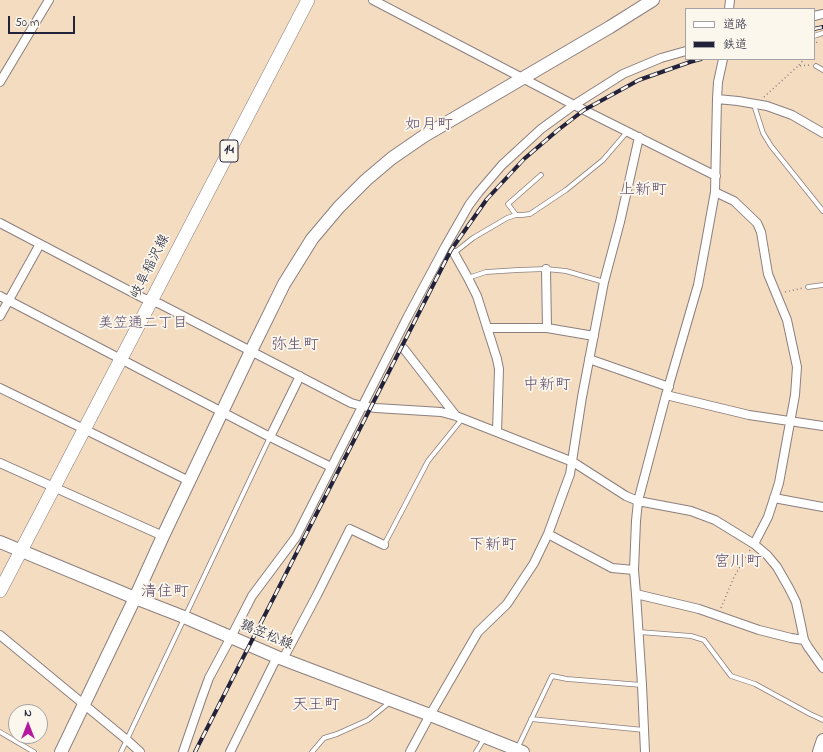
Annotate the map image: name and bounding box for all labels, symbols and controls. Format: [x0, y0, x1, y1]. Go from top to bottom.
scale bar [10, 8, 77, 34]
legend [685, 8, 815, 60]
text: 50 m [15, 14, 39, 32]
text: 道路 [723, 16, 747, 34]
text: 鉄道 [723, 36, 747, 54]
district label: 如月町 [405, 116, 453, 136]
road number: 14 [220, 140, 238, 162]
district label: 上新町 [619, 181, 667, 201]
street label: 岐阜稲沢線 [128, 232, 174, 302]
district label: 美笠通二丁目 [98, 316, 188, 334]
district label: 弥生町 [271, 336, 319, 356]
district label: 中新町 [523, 376, 571, 396]
district label: 下新町 [469, 536, 517, 556]
district label: 宮川町 [714, 553, 762, 573]
district label: 清住町 [141, 583, 189, 603]
street label: 鶉笠松線 [237, 617, 295, 655]
district label: 天王町 [292, 696, 340, 716]
north arrow [8, 704, 48, 744]
text: N [24, 705, 32, 721]

